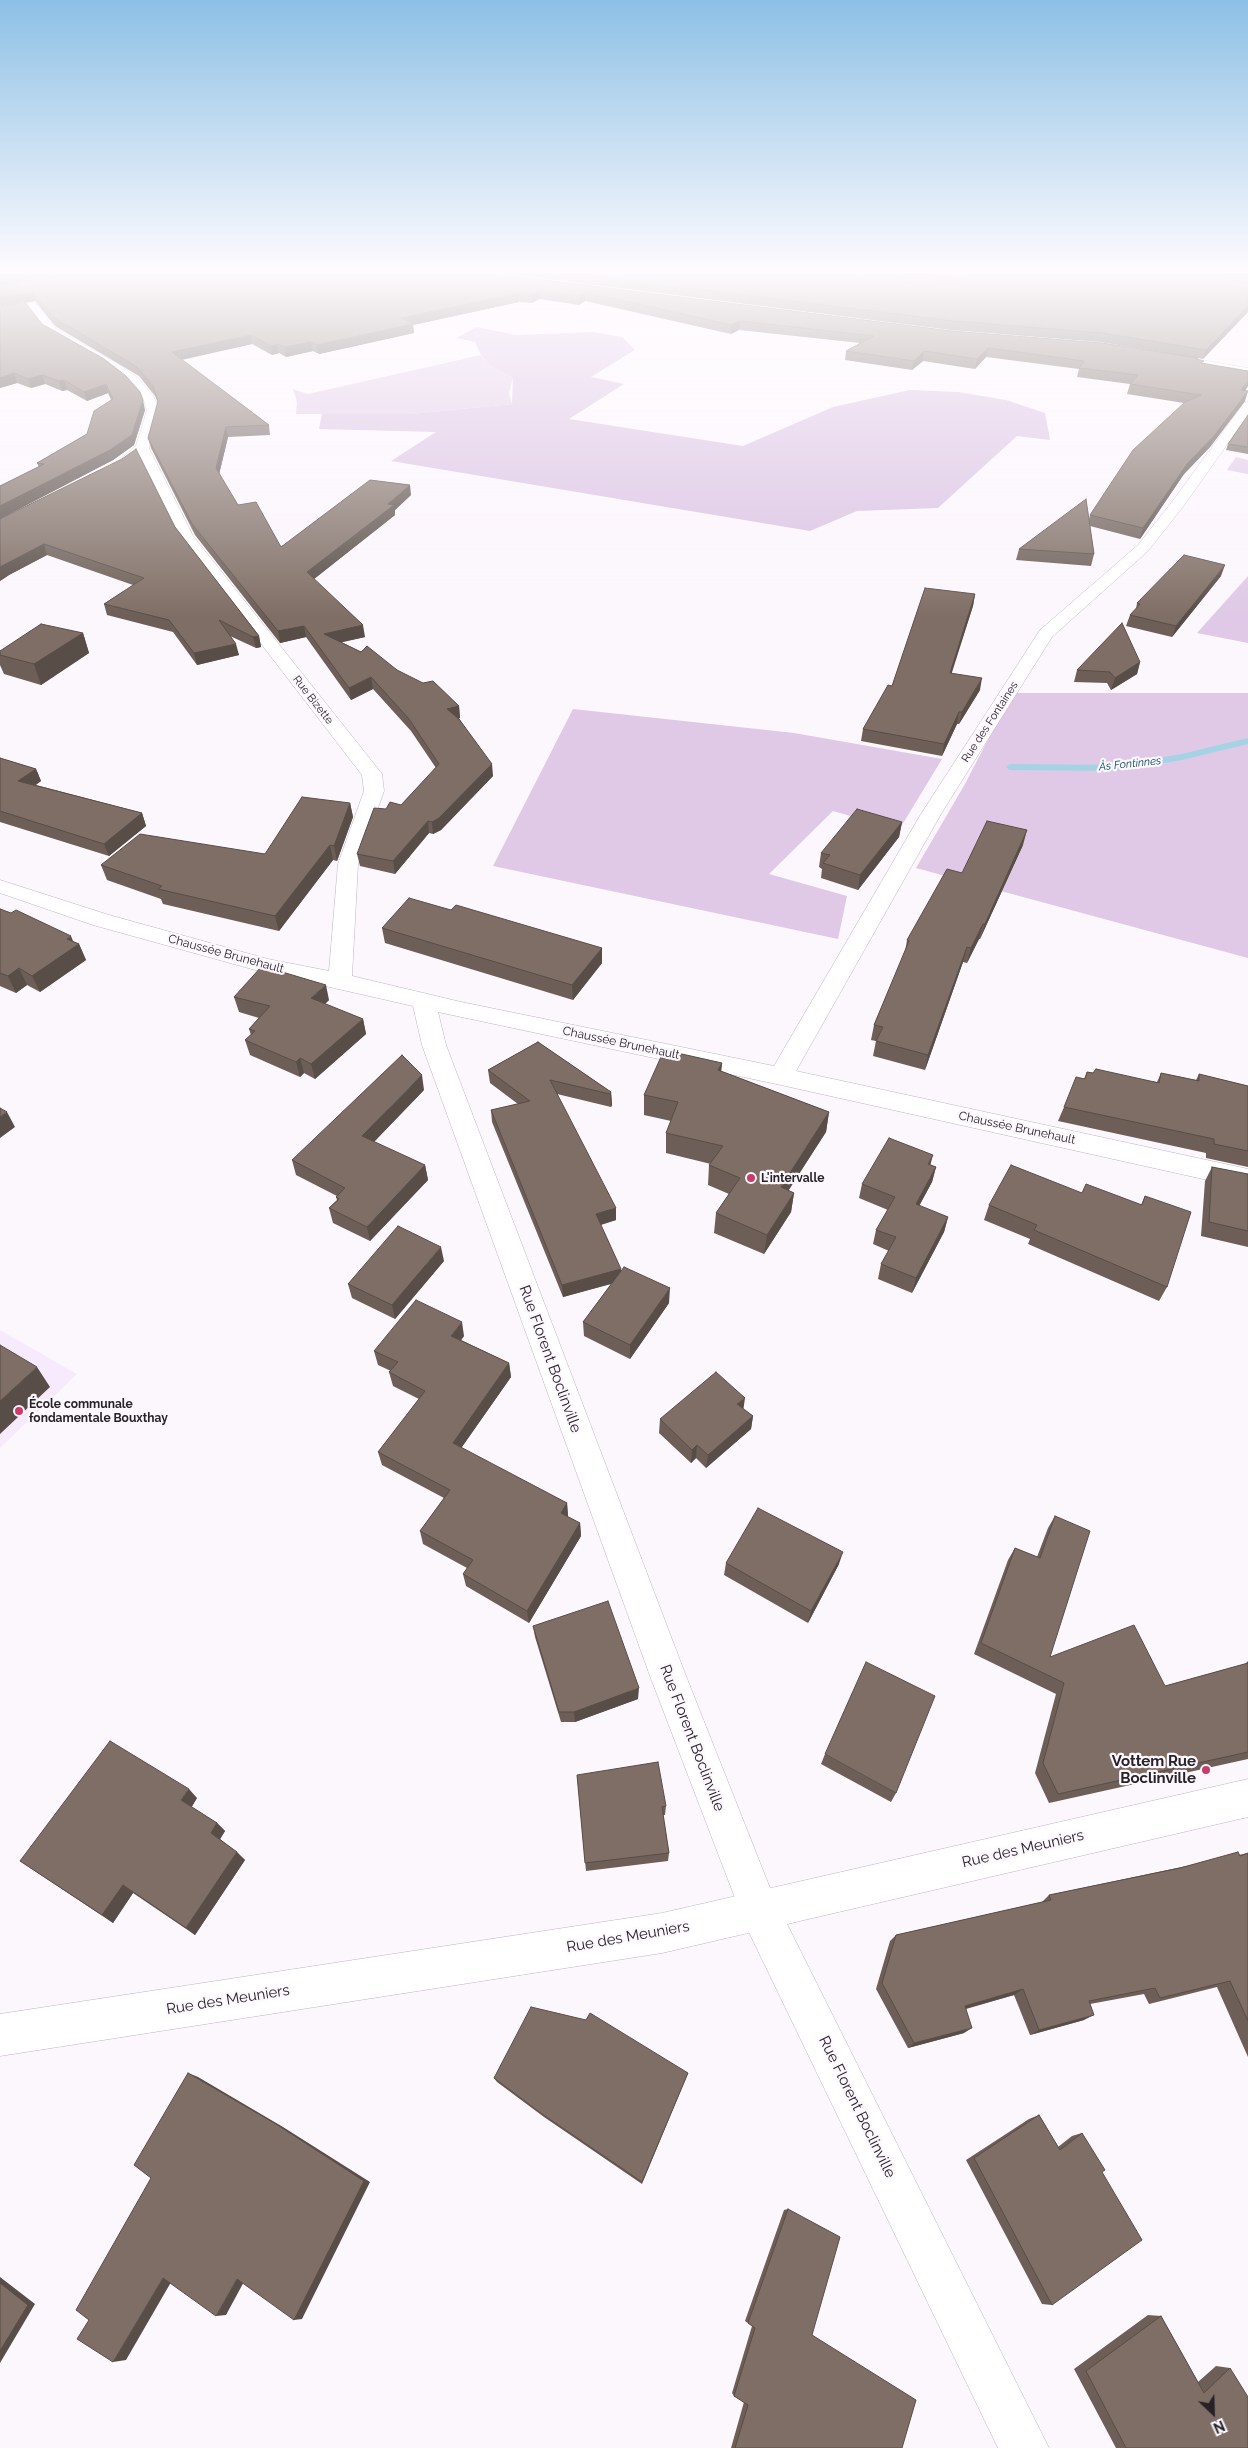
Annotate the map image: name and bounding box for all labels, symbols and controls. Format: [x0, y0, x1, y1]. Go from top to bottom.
street label: Rue Bizette [290, 673, 336, 727]
street label: Rue des Fontaines [959, 679, 1021, 765]
water label: Ås Fontinnes [1098, 754, 1162, 774]
street label: Chaussée Brunehault [167, 932, 285, 976]
street label: Chaussée Brunehault [561, 1024, 681, 1062]
street label: Chaussée Brunehault [957, 1109, 1077, 1147]
place label: L'intervalle [761, 1171, 824, 1185]
marker: L'intervalle [745, 1172, 757, 1184]
street label: Rue Florent Boclinville [515, 1283, 585, 1435]
place label: École communale fondamentale Bouxthay [29, 1397, 168, 1425]
marker: École communale fondamentale Bouxthay [13, 1405, 25, 1417]
street label: Rue Florent Boclinville [656, 1662, 728, 1814]
place label: Vottem Rue Boclinville [1112, 1752, 1196, 1787]
marker: Vottem Rue Boclinville [1200, 1764, 1212, 1776]
street label: Rue des Meuniers [960, 1826, 1086, 1872]
street label: Rue des Meuniers [565, 1917, 691, 1957]
street label: Rue des Meuniers [165, 1981, 291, 2019]
street label: Rue Florent Boclinville [815, 2033, 899, 2181]
north arrow [1188, 2388, 1238, 2438]
text: N [1211, 2417, 1227, 2436]

